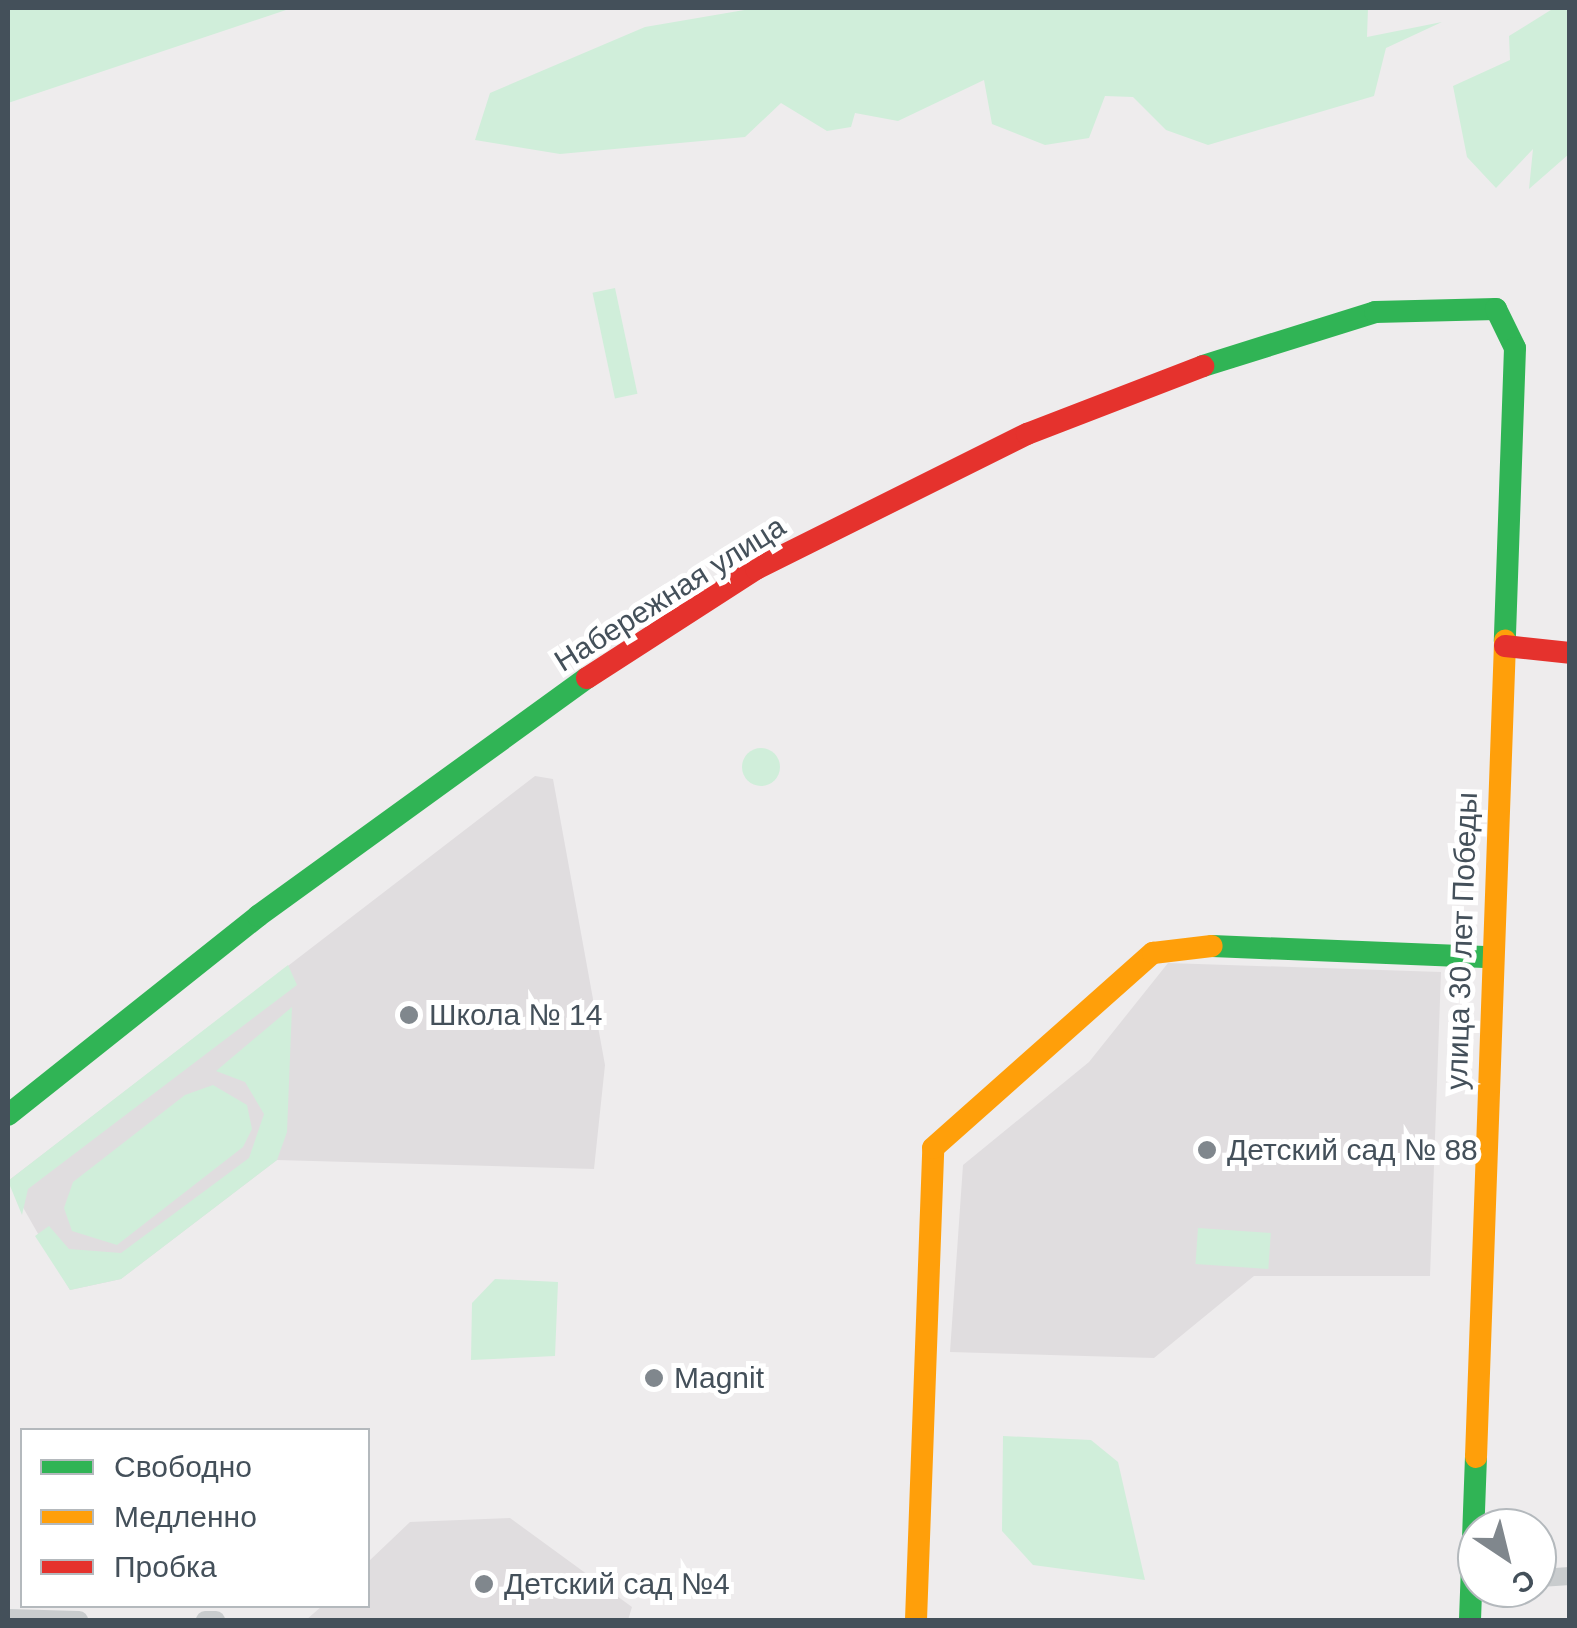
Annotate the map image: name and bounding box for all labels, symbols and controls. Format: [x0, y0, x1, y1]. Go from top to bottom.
street label: Набережная улица [548, 508, 792, 680]
street label: улица 30 лет Победы [1439, 791, 1485, 1091]
place label: Школа № 14 [429, 997, 602, 1033]
marker: Школа № 14 [398, 1004, 420, 1026]
place label: Детский сад № 88 [1227, 1132, 1478, 1168]
marker: Детский сад № 88 [1196, 1139, 1218, 1161]
place label: Magnit [674, 1360, 764, 1396]
marker: Magnit [643, 1367, 665, 1389]
legend [20, 1428, 370, 1608]
text: Свободно [114, 1450, 252, 1483]
text: Медленно [114, 1500, 257, 1533]
north arrow [1457, 1508, 1557, 1608]
text: Пробка [114, 1550, 217, 1583]
text: С [1506, 1563, 1541, 1600]
place label: Детский сад №4 [504, 1566, 730, 1602]
marker: Детский сад №4 [473, 1573, 495, 1595]

